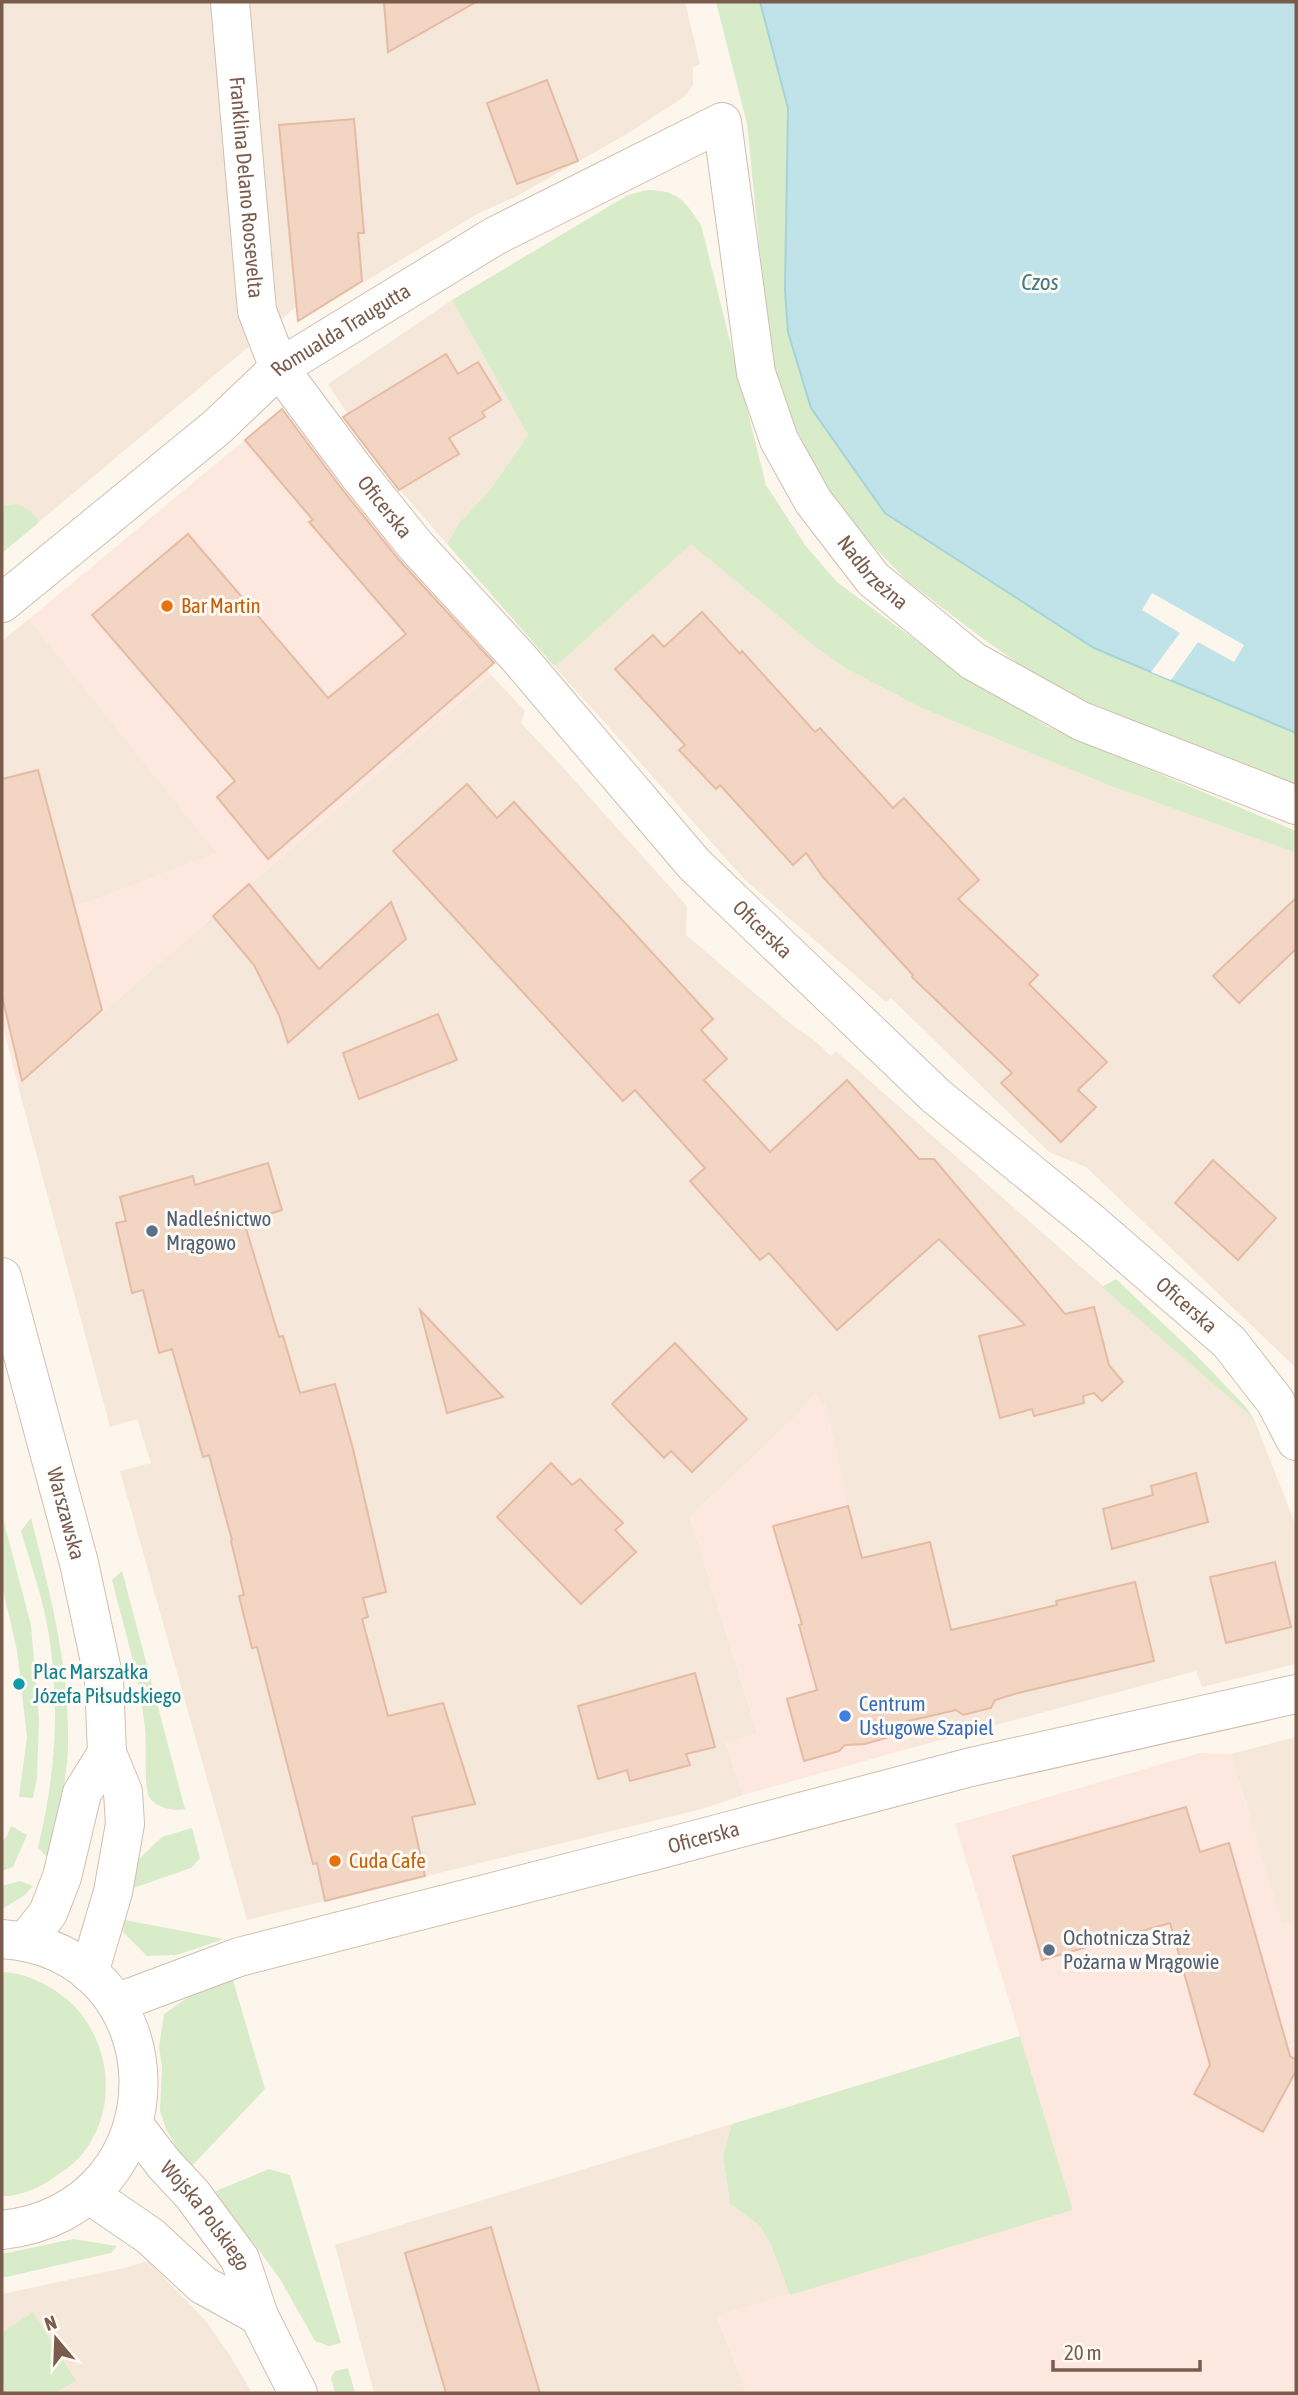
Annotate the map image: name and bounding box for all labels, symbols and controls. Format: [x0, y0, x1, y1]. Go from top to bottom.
street label: Franklina Delano Roosevelta [226, 75, 269, 299]
water label: Czos [1021, 269, 1059, 295]
street label: Romualda Traugutta [265, 278, 414, 380]
street label: Oficerska [353, 471, 418, 542]
street label: Nadbrzeżna [833, 530, 913, 614]
place label: Bar Martin [181, 593, 261, 617]
marker: Bar Martin [159, 598, 175, 614]
street label: Oficerska [728, 895, 798, 963]
place label: Nadleśnictwo Mrągowo [166, 1206, 271, 1254]
marker: Nadleśnictwo Mrągowo [144, 1223, 160, 1239]
street label: Oficerska [1152, 1271, 1223, 1337]
street label: Warszawska [43, 1465, 91, 1562]
place label: Plac Marszałka Józefa Piłsudskiego [33, 1659, 181, 1707]
marker: Plac Marszałka Józefa Piłsudskiego [11, 1676, 27, 1692]
place label: Centrum Usługowe Szapiel [859, 1691, 994, 1739]
marker: Centrum Usługowe Szapiel [837, 1708, 853, 1724]
street label: Oficerska [665, 1816, 742, 1858]
place label: Cuda Cafe [349, 1848, 426, 1872]
marker: Cuda Cafe [327, 1853, 343, 1869]
place label: Ochotnicza Straż Pożarna w Mrągowie [1063, 1925, 1219, 1973]
marker: Ochotnicza Straż Pożarna w Mrągowie [1041, 1942, 1057, 1958]
street label: Wojska Polskiego [156, 2155, 256, 2273]
north arrow [21, 2304, 91, 2374]
text: N [42, 2311, 59, 2335]
scale bar [1053, 2328, 1200, 2372]
text: 20 m [1064, 2340, 1102, 2364]

